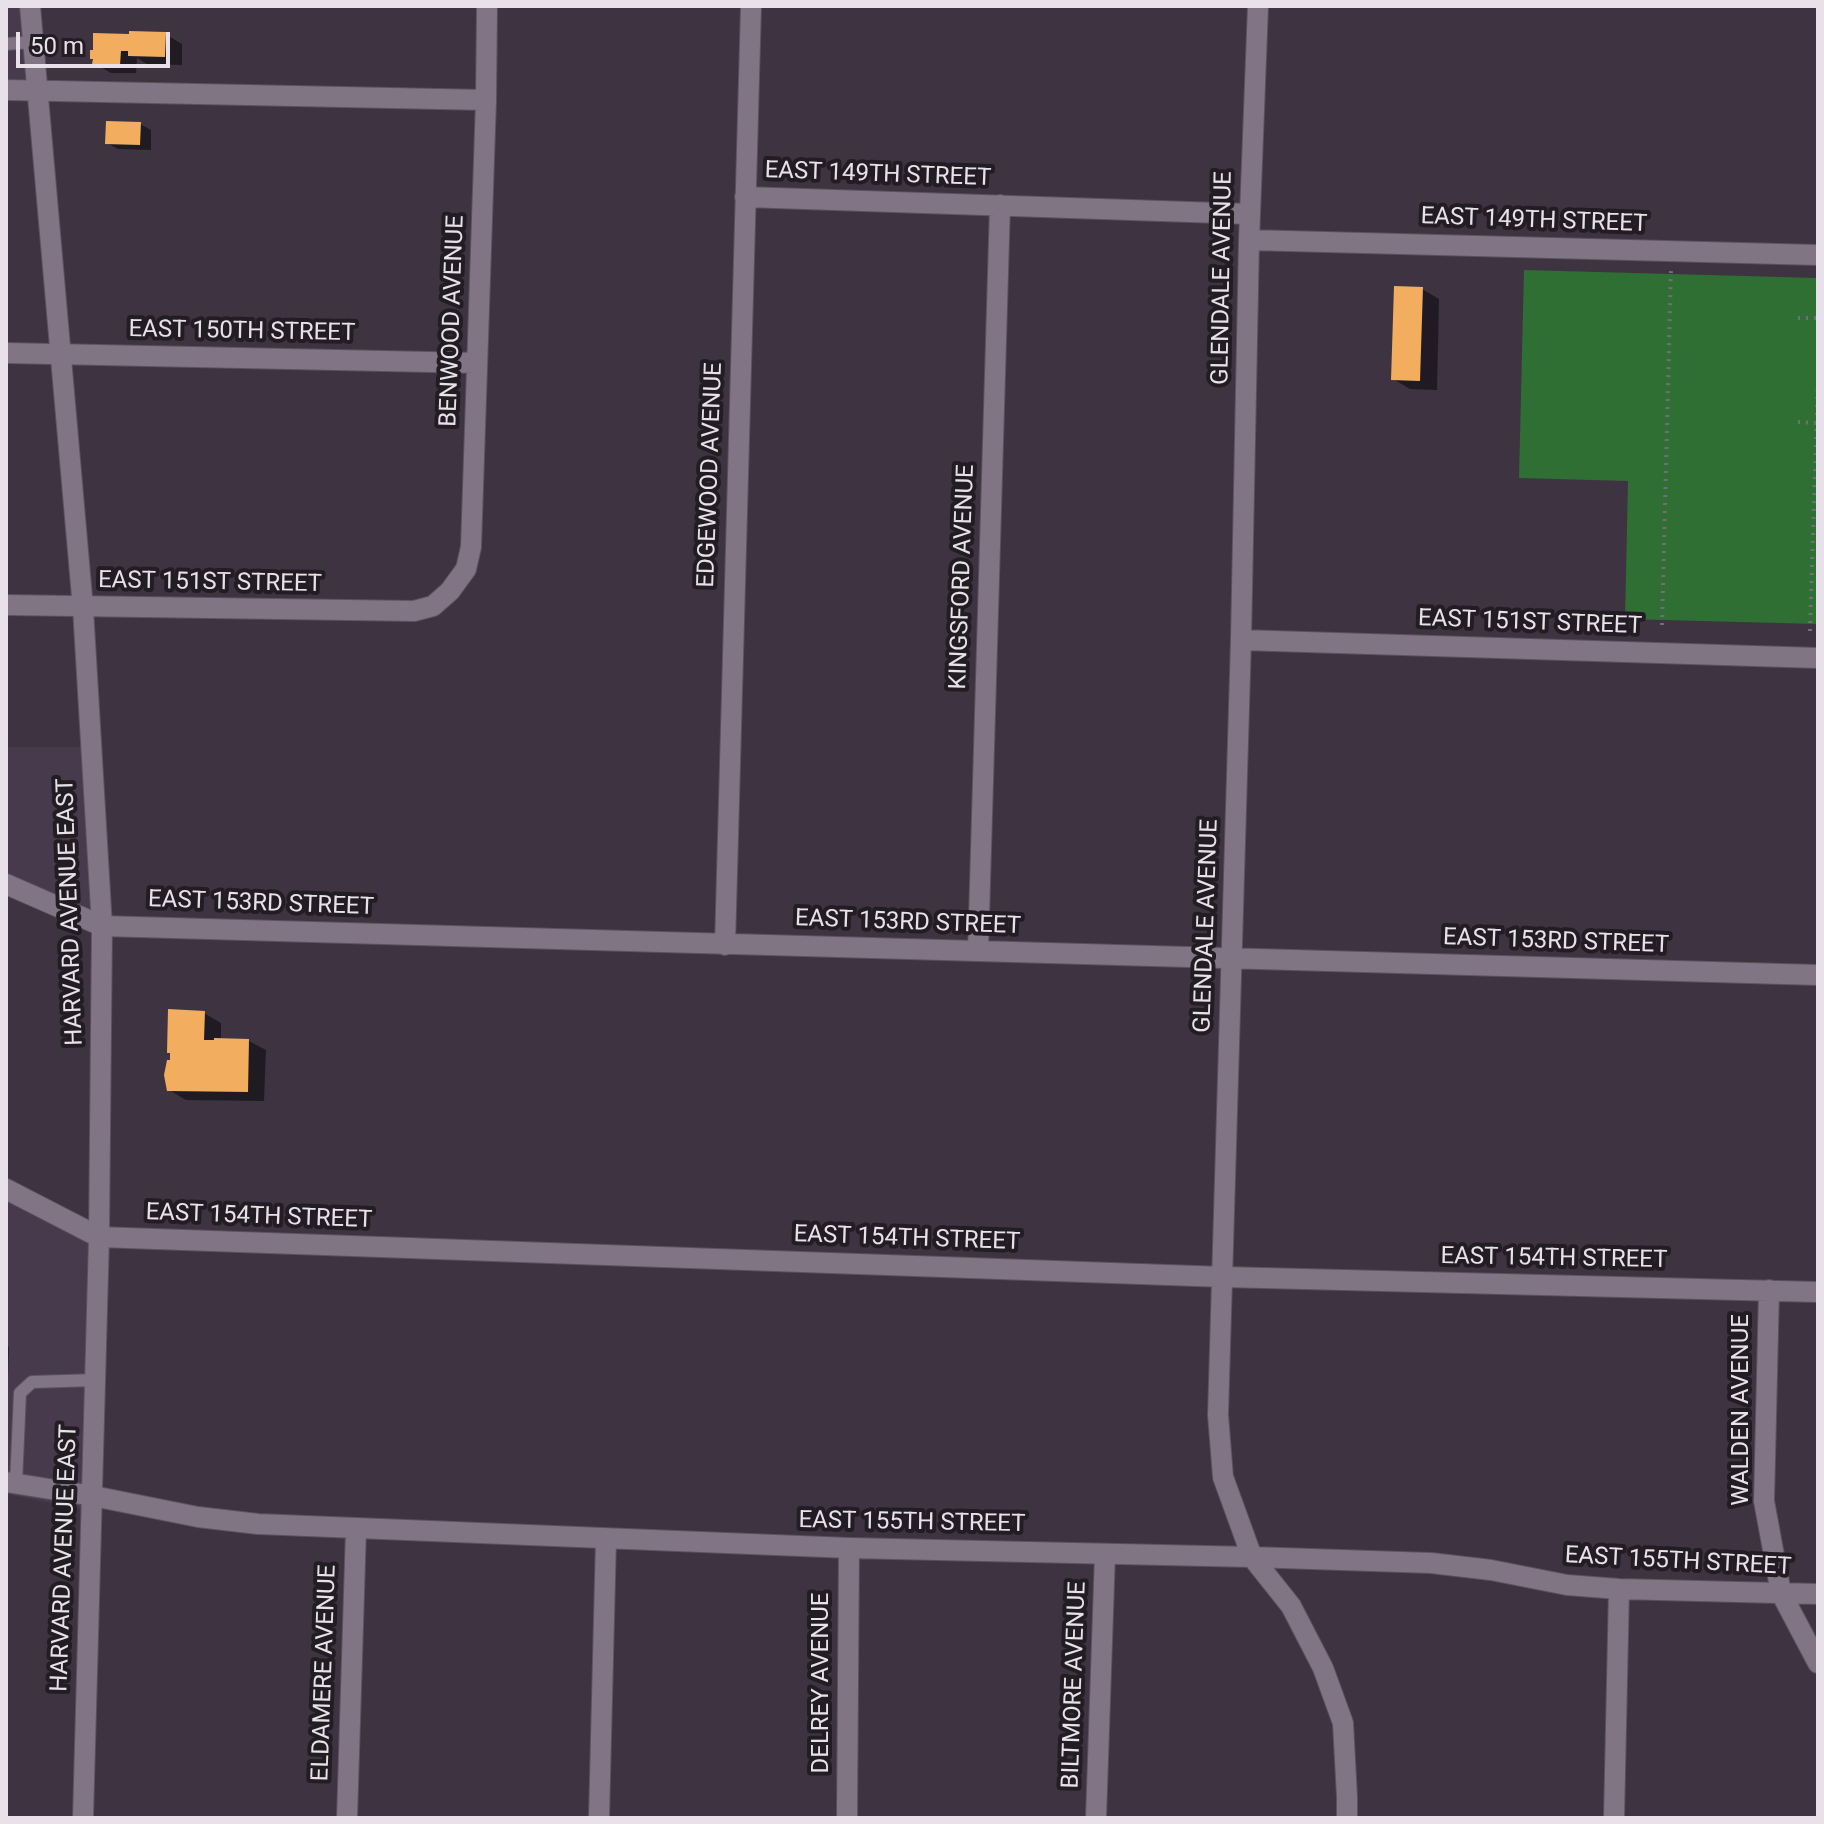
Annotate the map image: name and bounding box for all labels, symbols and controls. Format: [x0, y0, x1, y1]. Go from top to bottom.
scale bar [20, 16, 174, 66]
text: 50 m [30, 32, 84, 60]
street label: EAST 149TH STREET [764, 157, 992, 193]
street label: GLENDALE AVENUE [1207, 171, 1239, 385]
street label: EAST 149TH STREET [1420, 203, 1648, 239]
street label: BENWOOD AVENUE [435, 215, 471, 427]
street label: EAST 150TH STREET [128, 316, 356, 348]
street label: EDGEWOOD AVENUE [693, 362, 729, 588]
street label: KINGSFORD AVENUE [945, 464, 981, 690]
street label: EAST 151ST STREET [98, 567, 322, 599]
street label: EAST 151ST STREET [1418, 605, 1642, 641]
street label: HARVARD AVENUE EAST [52, 778, 90, 1046]
street label: GLENDALE AVENUE [1189, 819, 1225, 1033]
street label: EAST 153RD STREET [148, 886, 374, 922]
street label: EAST 153RD STREET [795, 905, 1021, 941]
street label: EAST 153RD STREET [1443, 924, 1669, 960]
street label: EAST 154TH STREET [145, 1199, 373, 1235]
street label: EAST 154TH STREET [793, 1221, 1021, 1257]
street label: EAST 154TH STREET [1440, 1243, 1668, 1275]
street label: WALDEN AVENUE [1728, 1314, 1756, 1506]
street label: HARVARD AVENUE EAST [46, 1424, 84, 1692]
street label: EAST 155TH STREET [798, 1507, 1026, 1539]
street label: EAST 155TH STREET [1564, 1542, 1792, 1582]
street label: ELDAMERE AVENUE [307, 1564, 343, 1782]
street label: BILTMORE AVENUE [1057, 1581, 1093, 1789]
street label: DELREY AVENUE [808, 1593, 836, 1773]

